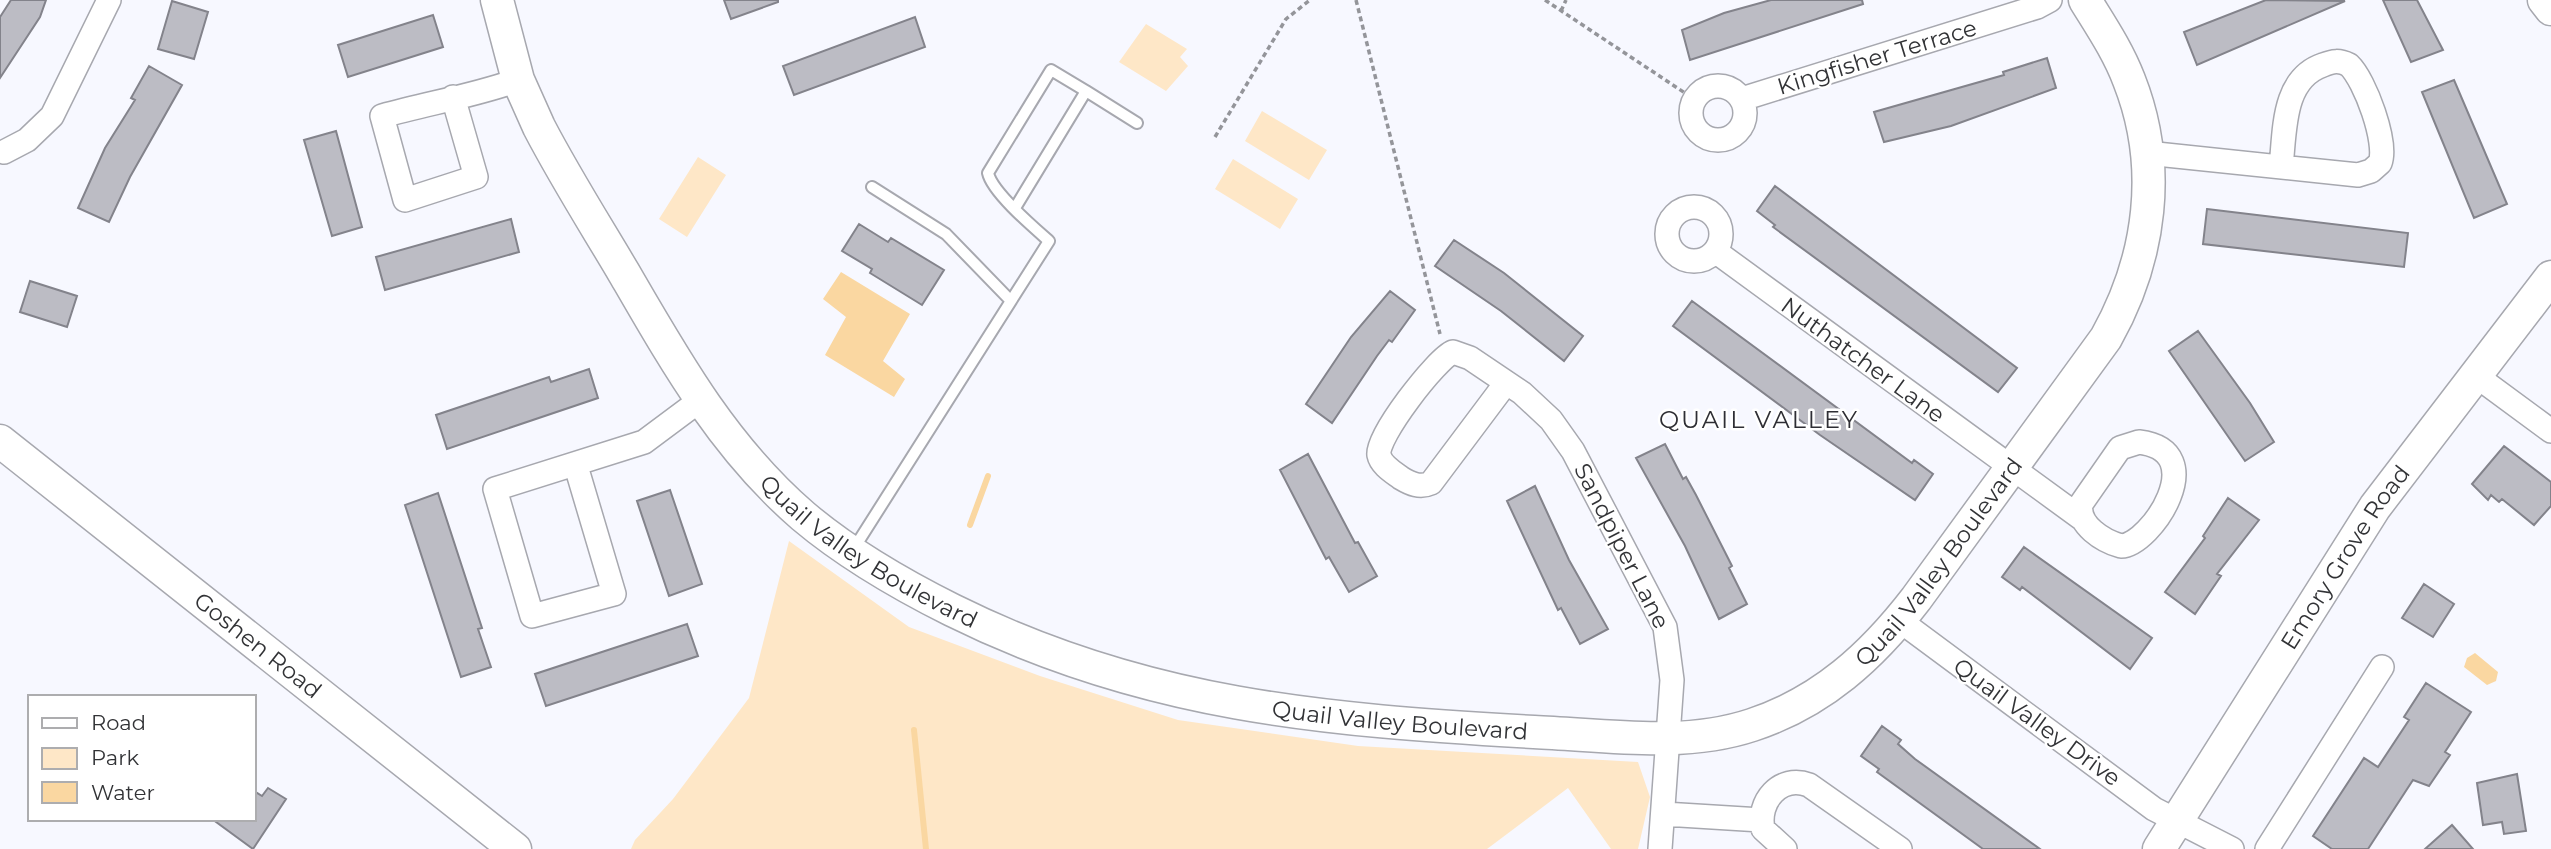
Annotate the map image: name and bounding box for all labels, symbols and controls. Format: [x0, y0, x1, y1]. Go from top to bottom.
street label: Kingfisher Terrace [1774, 13, 1980, 101]
street label: Nuthatcher Lane [1776, 291, 1950, 429]
district label: QUAIL VALLEY [1659, 405, 1859, 434]
street label: Quail Valley Boulevard [1849, 452, 2028, 672]
street label: Sandpiper Lane [1568, 459, 1676, 633]
street label: Emory Grove Road [2275, 460, 2416, 655]
street label: Quail Valley Boulevard [754, 469, 982, 634]
street label: Goshen Road [189, 586, 327, 704]
street label: Quail Valley Drive [1948, 652, 2126, 792]
legend [28, 695, 256, 821]
street label: Quail Valley Boulevard [1270, 695, 1529, 746]
text: Road [91, 710, 146, 735]
text: Park [91, 745, 139, 770]
text: Water [91, 780, 155, 805]

